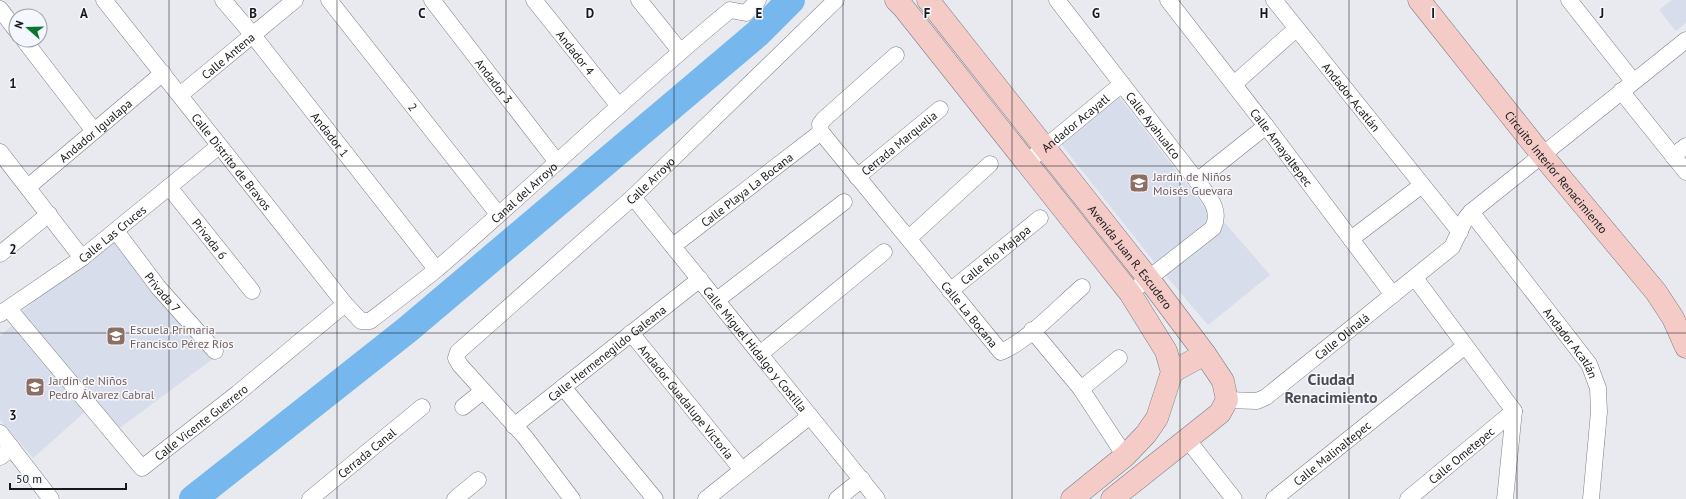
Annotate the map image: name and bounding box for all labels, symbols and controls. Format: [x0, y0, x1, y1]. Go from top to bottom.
text: A [80, 5, 88, 22]
text: B [249, 5, 257, 22]
text: C [418, 5, 426, 22]
text: D [586, 5, 594, 22]
text: E [756, 5, 763, 22]
text: F [924, 5, 931, 22]
text: G [1092, 5, 1100, 22]
text: H [1260, 5, 1268, 22]
text: I [1431, 5, 1435, 22]
text: J [1599, 5, 1604, 22]
north arrow [8, 8, 48, 48]
text: N [11, 19, 26, 30]
street label: Andador 4 [554, 27, 598, 78]
street label: Calle Antena [198, 29, 258, 82]
street label: Andador 3 [472, 55, 516, 106]
street label: Andador Acatlán [1319, 59, 1384, 134]
text: 1 [9, 75, 17, 92]
street label: Calle Ayahualco [1123, 88, 1184, 162]
street label: Andador Acayatl [1038, 90, 1112, 155]
street label: Andador Igualapa [56, 95, 135, 165]
street label: 2 [405, 100, 421, 114]
street label: Calle Amayaltepec [1247, 105, 1317, 190]
street label: Cerrada Marquelia [858, 107, 940, 178]
street label: Circuito Interior Renacimiento [1502, 107, 1611, 236]
street label: Andador 1 [308, 109, 353, 160]
street label: Calle Distrito de Bravos [189, 110, 275, 213]
street label: Calle Playa La Bocana [698, 149, 796, 229]
street label: Calle Arroyo [623, 153, 678, 207]
street label: Canal del Arroyo [487, 158, 560, 226]
place label: Jardín de Niños Moisés Guevara [1152, 169, 1233, 198]
school or university icon: Jardín de Niños Moisés Guevara [1128, 172, 1150, 194]
street label: Calle Las Cruces [75, 202, 149, 265]
street label: Avenida Juan R. Escudero [1085, 202, 1176, 312]
street label: Privada 6 [189, 215, 231, 262]
street label: Calle Río Majapa [957, 222, 1033, 287]
text: 2 [9, 241, 17, 258]
street label: Privada 7 [142, 269, 184, 315]
street label: Calle La Bocana [938, 278, 1002, 350]
street label: Calle Miguel Hidalgo y Costilla [700, 283, 811, 415]
street label: Calle Hermenegildo Galeana [545, 302, 669, 404]
street label: Andador Acatlán [1540, 304, 1601, 380]
street label: Calle Olinalá [1311, 309, 1372, 363]
place label: Escuela Primaria Francisco Pérez Ríos [130, 322, 234, 351]
school or university icon: Escuela Primaria Francisco Pérez Ríos [105, 325, 127, 347]
street label: Andador Guadalupe Victoria [636, 341, 737, 462]
district label: Ciudad Renacimiento [1284, 369, 1378, 407]
place label: Jardín de Niños Pedro Álvarez Cabral [48, 373, 155, 402]
school or university icon: Jardín de Niños Pedro Álvarez Cabral [24, 376, 46, 398]
street label: Calle Vicente Guerrero [151, 381, 251, 463]
text: 3 [9, 407, 17, 424]
street label: Calle Malinaltepec [1290, 417, 1374, 488]
street label: Calle Ometepec [1425, 423, 1497, 487]
street label: Cerrada Canal [334, 424, 399, 481]
scale bar [10, 465, 126, 491]
text: 50 m [16, 471, 42, 486]

